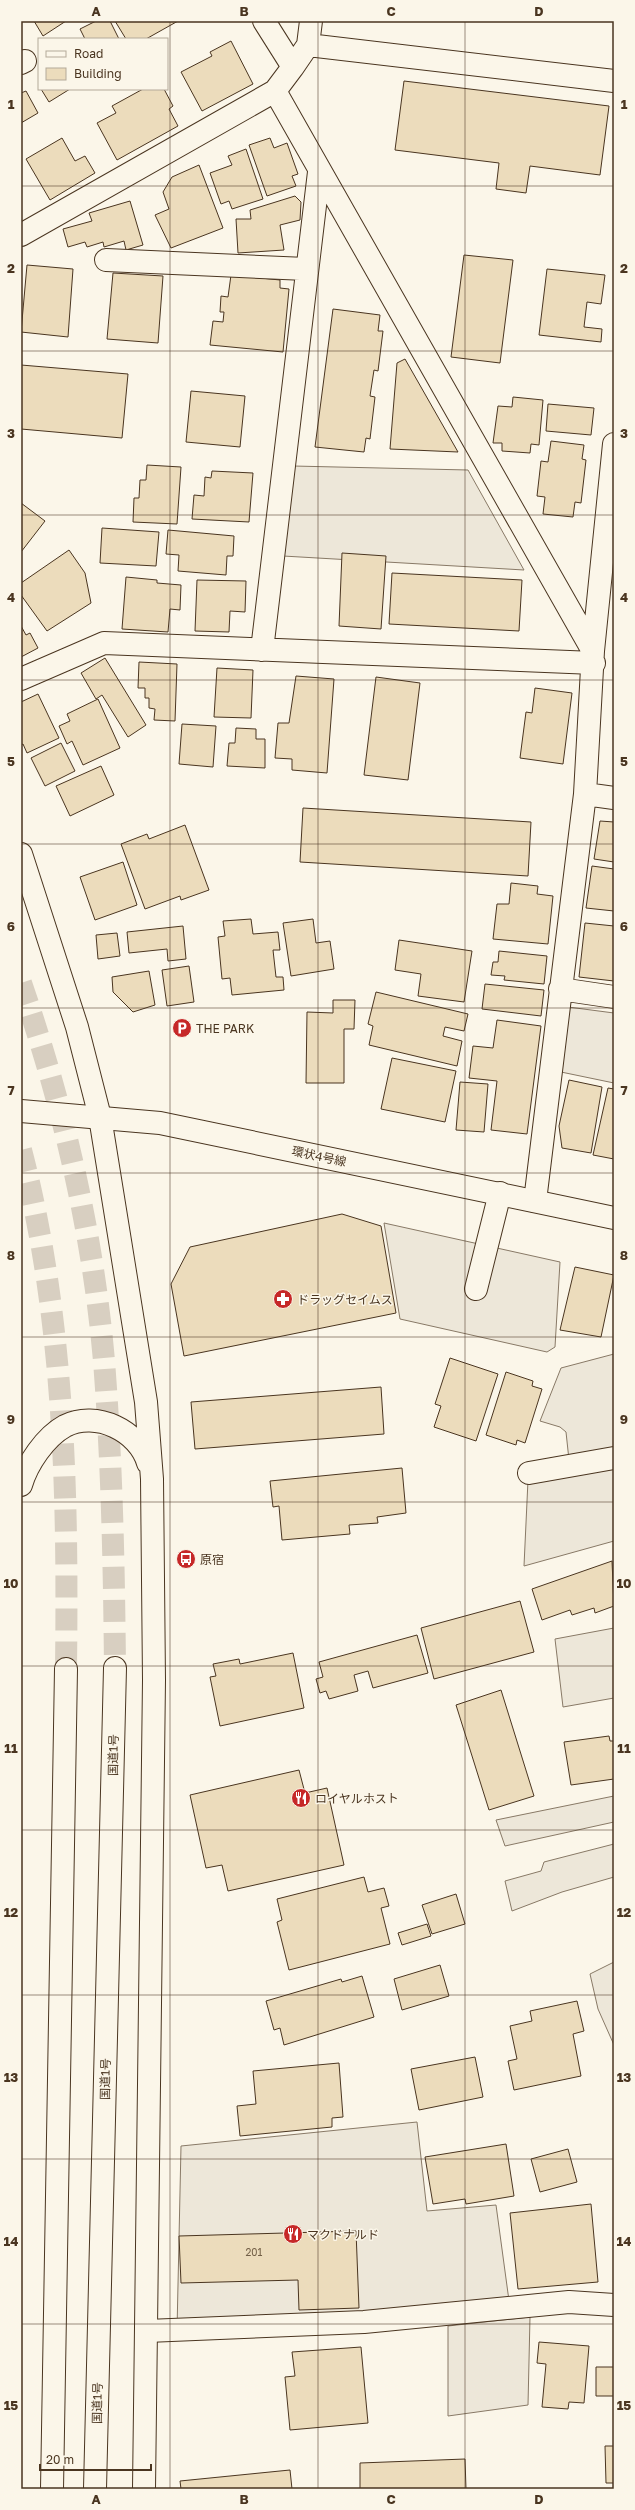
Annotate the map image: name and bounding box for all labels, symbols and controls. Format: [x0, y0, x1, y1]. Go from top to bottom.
text: A [91, 3, 101, 19]
text: B [239, 3, 249, 19]
text: C [386, 3, 396, 19]
text: D [534, 3, 544, 19]
legend [38, 38, 168, 90]
text: Road [74, 46, 103, 61]
text: Building [74, 66, 122, 81]
text: 1 [8, 96, 15, 112]
text: 1 [621, 96, 628, 112]
text: 2 [7, 260, 15, 276]
text: 2 [620, 260, 628, 276]
text: 3 [7, 425, 15, 441]
text: 3 [620, 425, 628, 441]
text: 4 [7, 589, 15, 605]
text: 4 [620, 589, 628, 605]
text: 5 [7, 753, 15, 769]
text: 5 [620, 753, 628, 769]
text: 6 [7, 918, 15, 934]
text: 6 [620, 918, 628, 934]
parking icon: THE PARK [171, 1017, 193, 1039]
place label: THE PARK [196, 1021, 254, 1036]
text: 7 [7, 1082, 15, 1098]
text: 7 [620, 1082, 628, 1098]
street label: 環状4号線 [290, 1143, 348, 1169]
text: 8 [7, 1247, 15, 1263]
text: 8 [620, 1247, 628, 1263]
pharmacy icon: ドラッグセイムス [272, 1288, 294, 1310]
place label: ドラッグセイムス [297, 1292, 393, 1307]
text: 9 [7, 1411, 15, 1427]
text: 9 [620, 1411, 628, 1427]
bus stop icon: 原宿 [175, 1548, 197, 1570]
place label: 原宿 [200, 1552, 224, 1567]
text: 10 [3, 1575, 19, 1591]
text: 10 [616, 1575, 632, 1591]
street label: 国道1号 [105, 1734, 121, 1776]
text: 11 [4, 1740, 18, 1756]
text: 11 [617, 1740, 631, 1756]
restaurant icon: ロイヤルホスト [290, 1787, 312, 1809]
place label: ロイヤルホスト [315, 1791, 399, 1806]
text: 12 [4, 1904, 18, 1920]
text: 12 [617, 1904, 631, 1920]
street label: 国道1号 [97, 2058, 113, 2100]
text: 13 [4, 2069, 18, 2085]
text: 13 [617, 2069, 631, 2085]
restaurant icon: マクドナルド [282, 2223, 304, 2245]
place label: マクドナルド [307, 2227, 379, 2242]
text: 14 [4, 2233, 18, 2249]
text: 14 [617, 2233, 631, 2249]
house number: 201 [246, 2246, 263, 2258]
street label: 国道1号 [89, 2382, 105, 2424]
text: 15 [4, 2397, 18, 2413]
text: 15 [617, 2397, 631, 2413]
scale bar [40, 2446, 151, 2472]
text: 20 m [46, 2452, 74, 2467]
text: A [91, 2491, 101, 2507]
text: B [239, 2491, 249, 2507]
text: C [386, 2491, 396, 2507]
text: D [534, 2491, 544, 2507]

